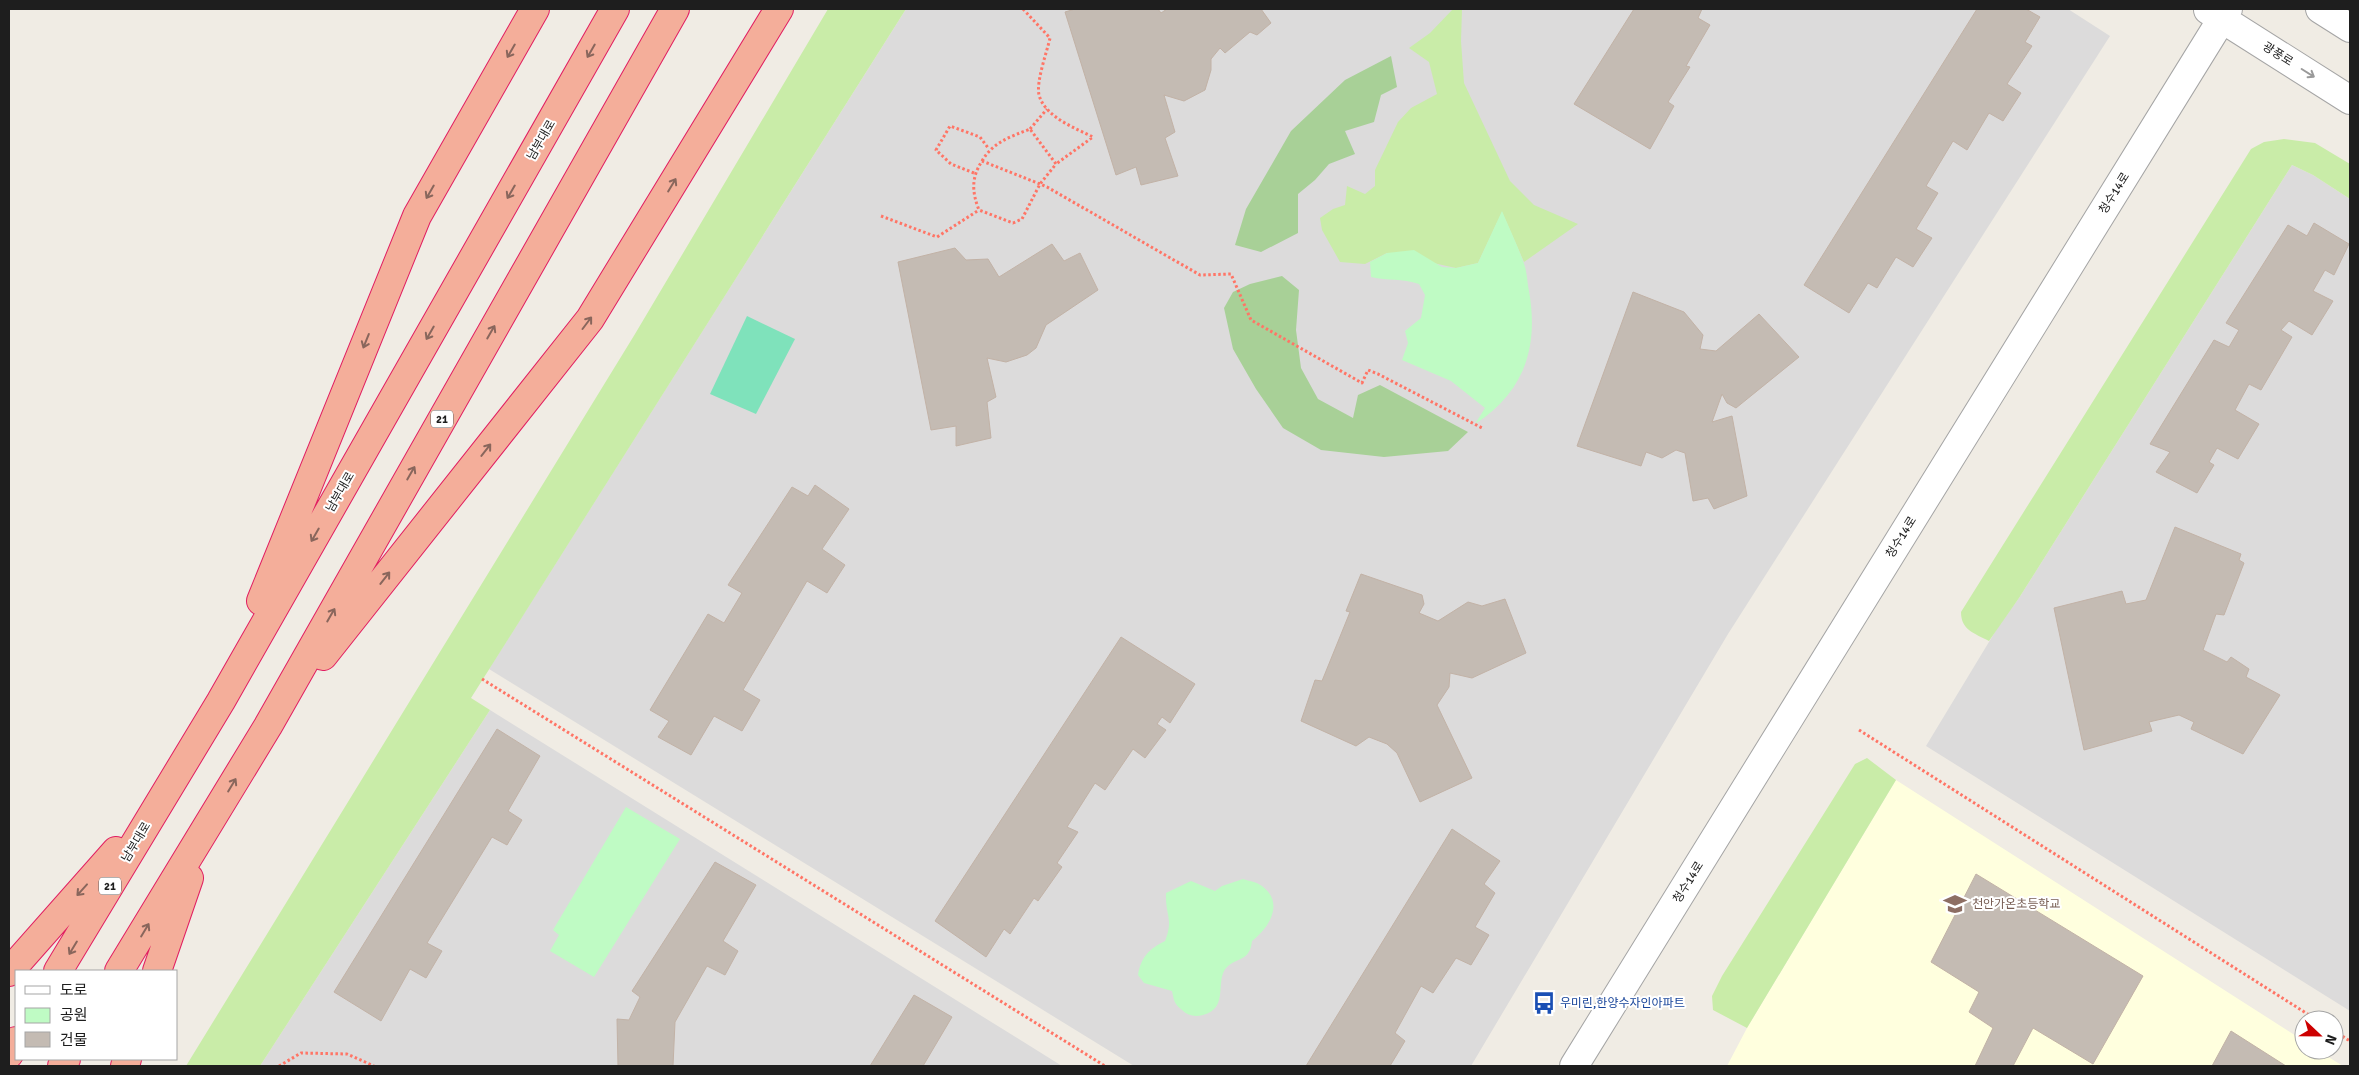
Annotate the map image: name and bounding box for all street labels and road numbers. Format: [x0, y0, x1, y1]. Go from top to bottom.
street label: 광풍로 [2260, 39, 2296, 70]
street label: 남부대로 [524, 117, 559, 163]
street label: 청수14로 [2096, 170, 2133, 217]
road number: 21 [431, 410, 453, 428]
street label: 남부대로 [323, 469, 358, 515]
street label: 청수14로 [1883, 514, 1920, 561]
street label: 남부대로 [119, 819, 154, 865]
street label: 청수14로 [1670, 859, 1707, 906]
road number: 21 [99, 878, 121, 894]

